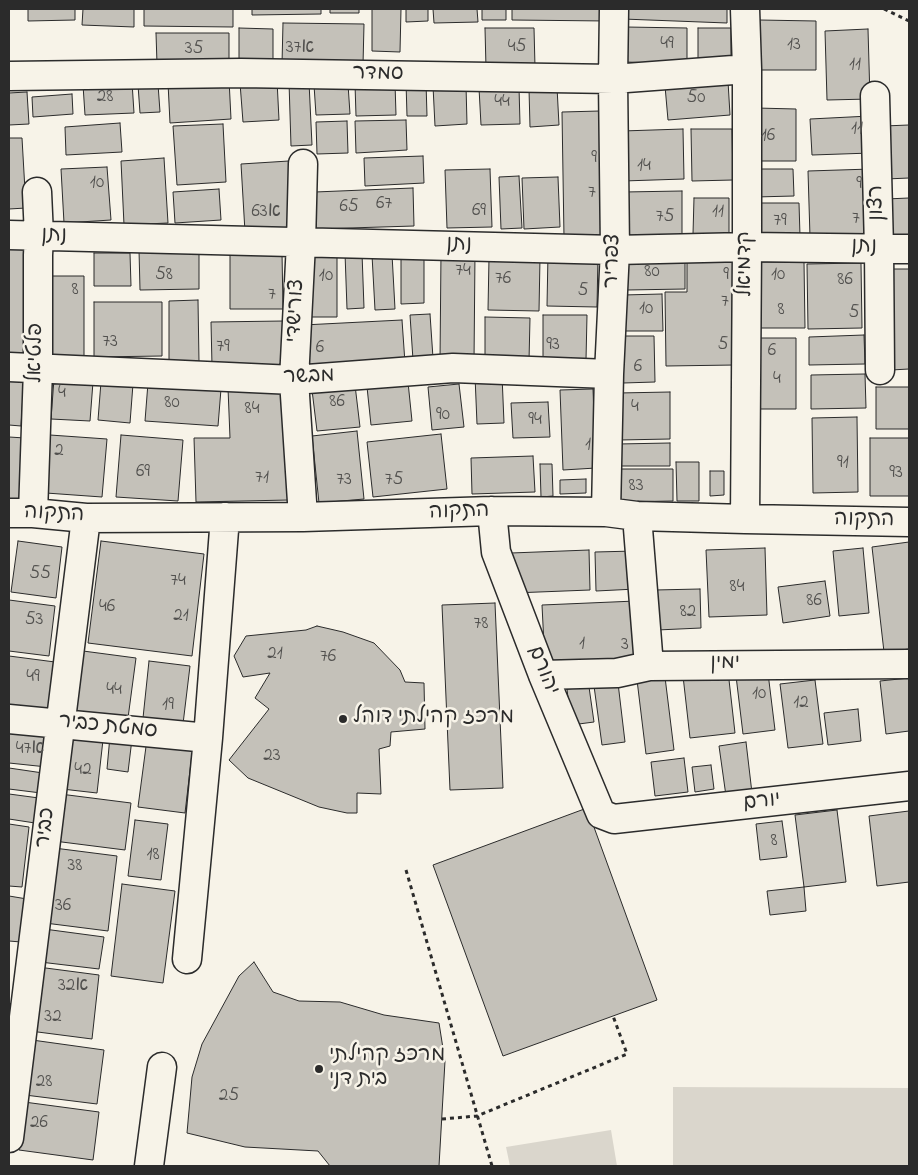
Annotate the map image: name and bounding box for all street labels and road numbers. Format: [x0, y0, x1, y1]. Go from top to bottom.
street label: סמדר [352, 62, 404, 88]
street label: רצון [865, 185, 891, 221]
street label: נתן [41, 224, 67, 250]
street label: קדמיאל [734, 231, 760, 297]
street label: נתן [446, 233, 472, 259]
street label: צפריר [600, 233, 628, 289]
street label: נתן [851, 235, 877, 261]
street label: צורישדי [283, 278, 311, 344]
street label: פלטיאל [24, 323, 50, 383]
street label: מבשר [283, 365, 335, 391]
street label: התקוה [428, 499, 490, 527]
street label: התקוה [23, 501, 85, 529]
street label: התקוה [834, 508, 894, 534]
street label: יהורם [521, 643, 563, 699]
street label: ימין [710, 652, 740, 678]
street label: סמטת כביר [57, 710, 159, 746]
street label: יורם [742, 789, 782, 817]
street label: כביר [32, 806, 62, 850]

